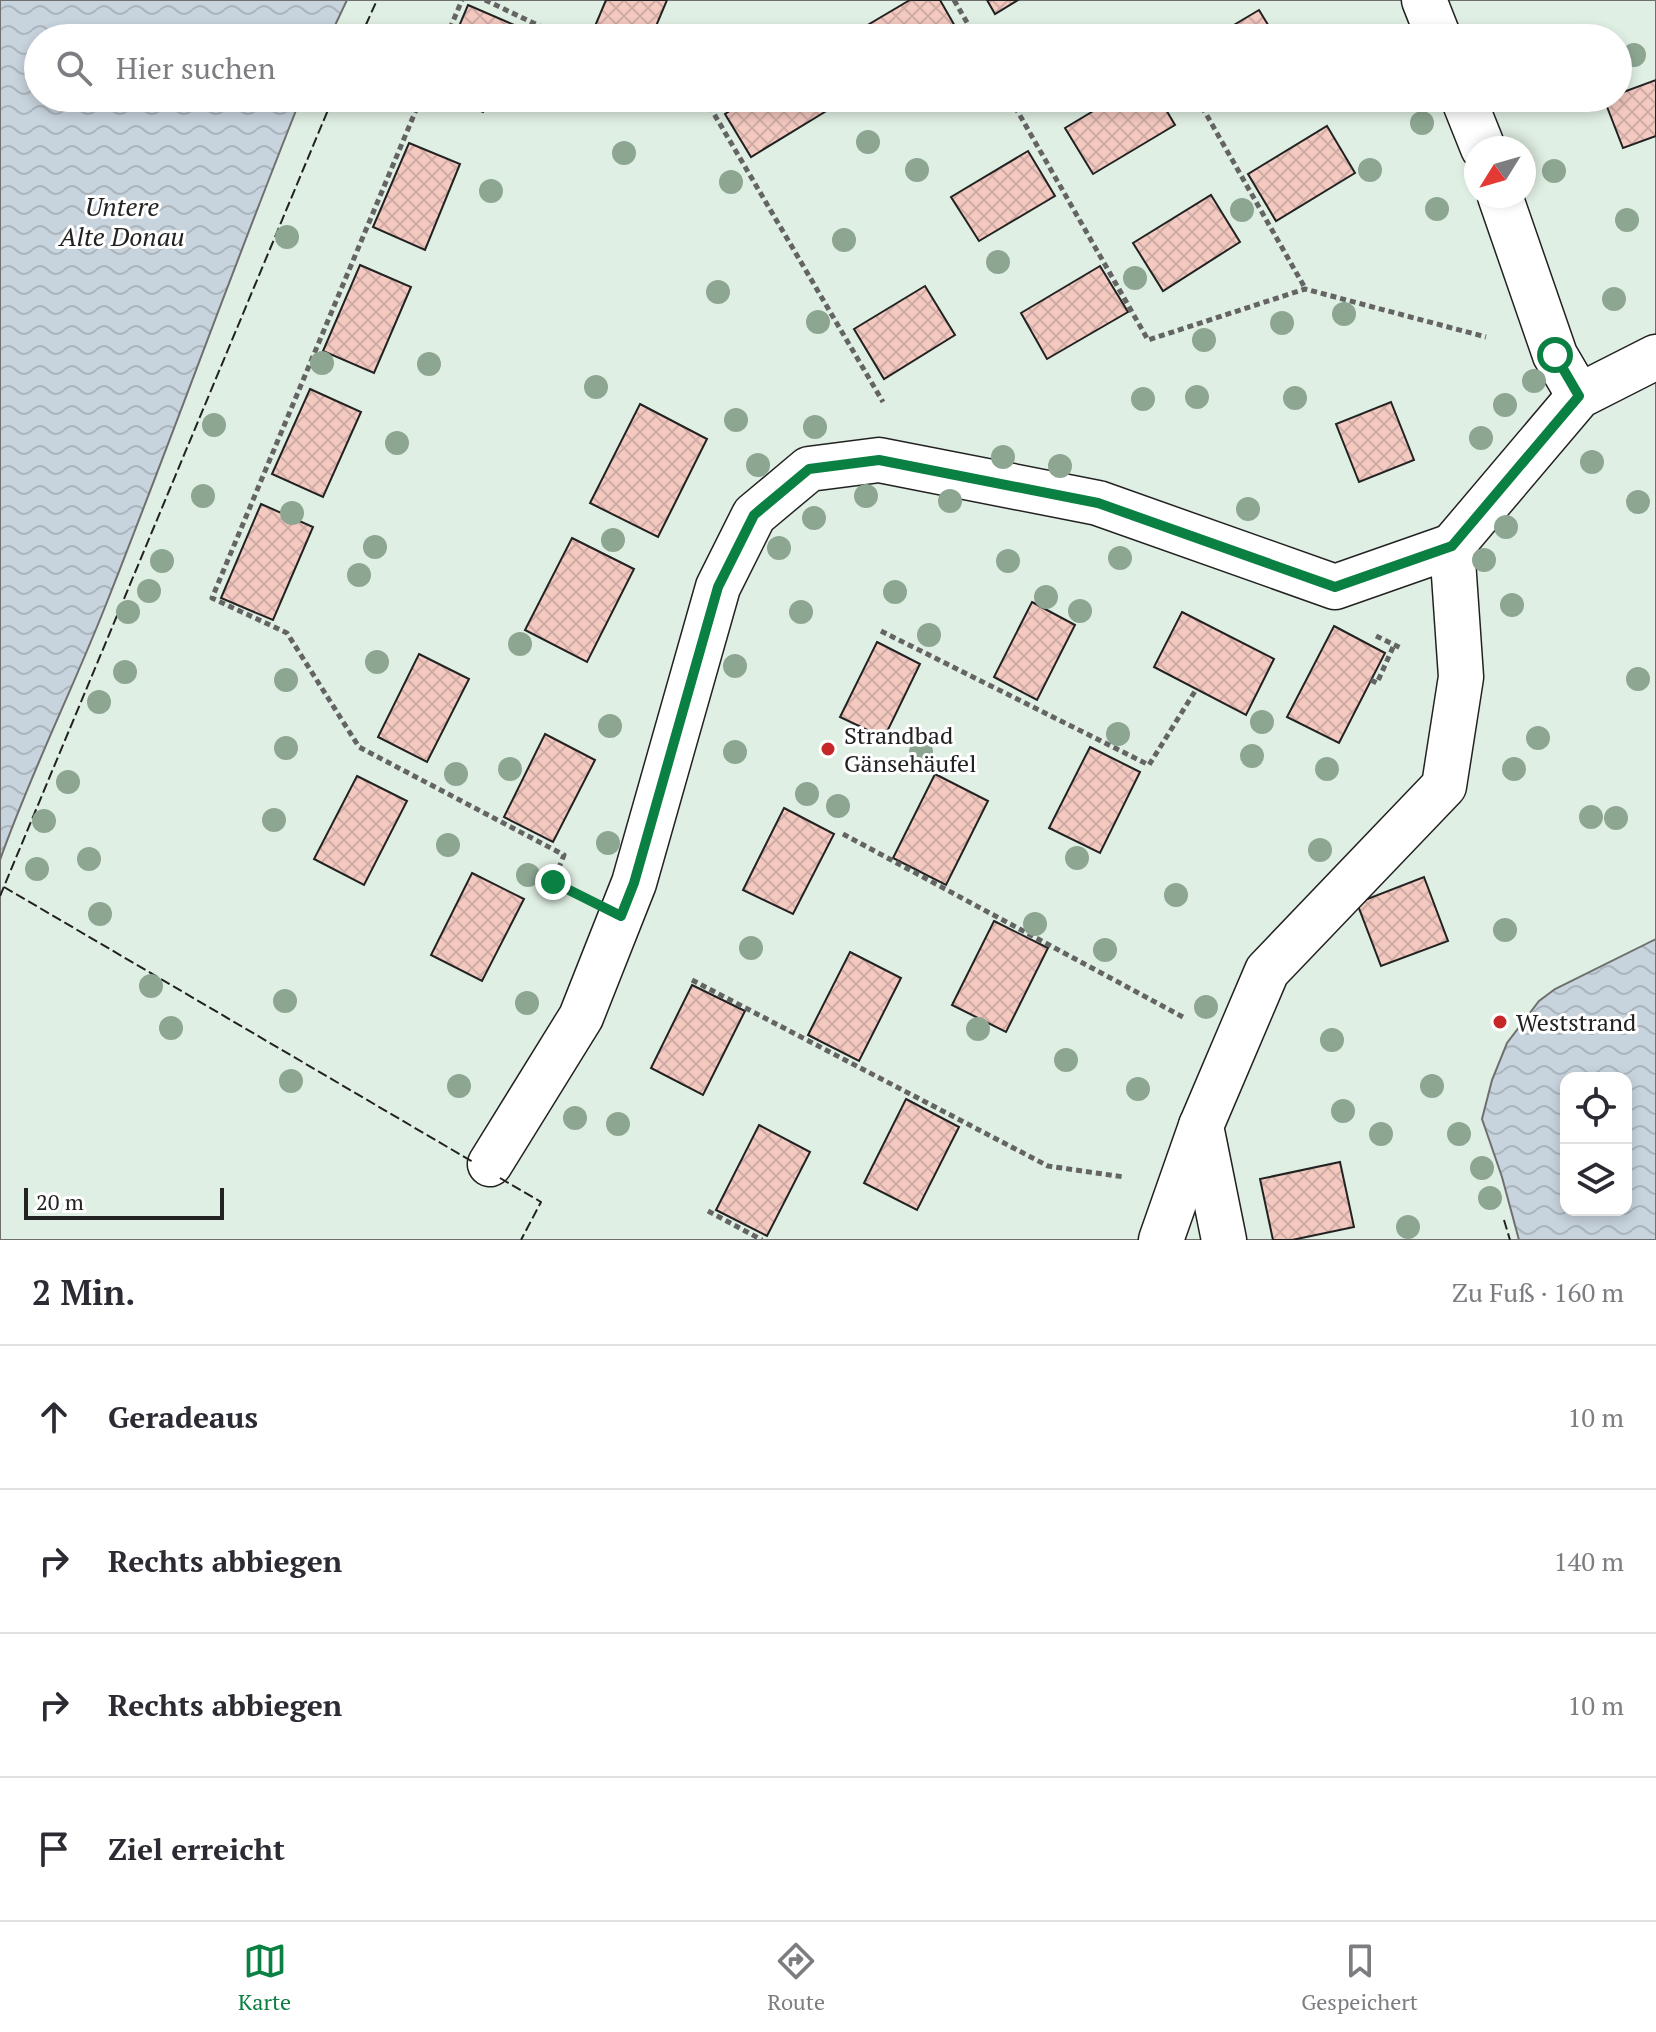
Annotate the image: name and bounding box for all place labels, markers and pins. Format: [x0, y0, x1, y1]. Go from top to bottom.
place label: Strandbad Gänsehäufel [844, 719, 976, 779]
marker: Strandbad Gänsehäufel [819, 740, 837, 758]
place label: Weststrand [1516, 1006, 1636, 1038]
marker: Weststrand [1491, 1013, 1509, 1031]

